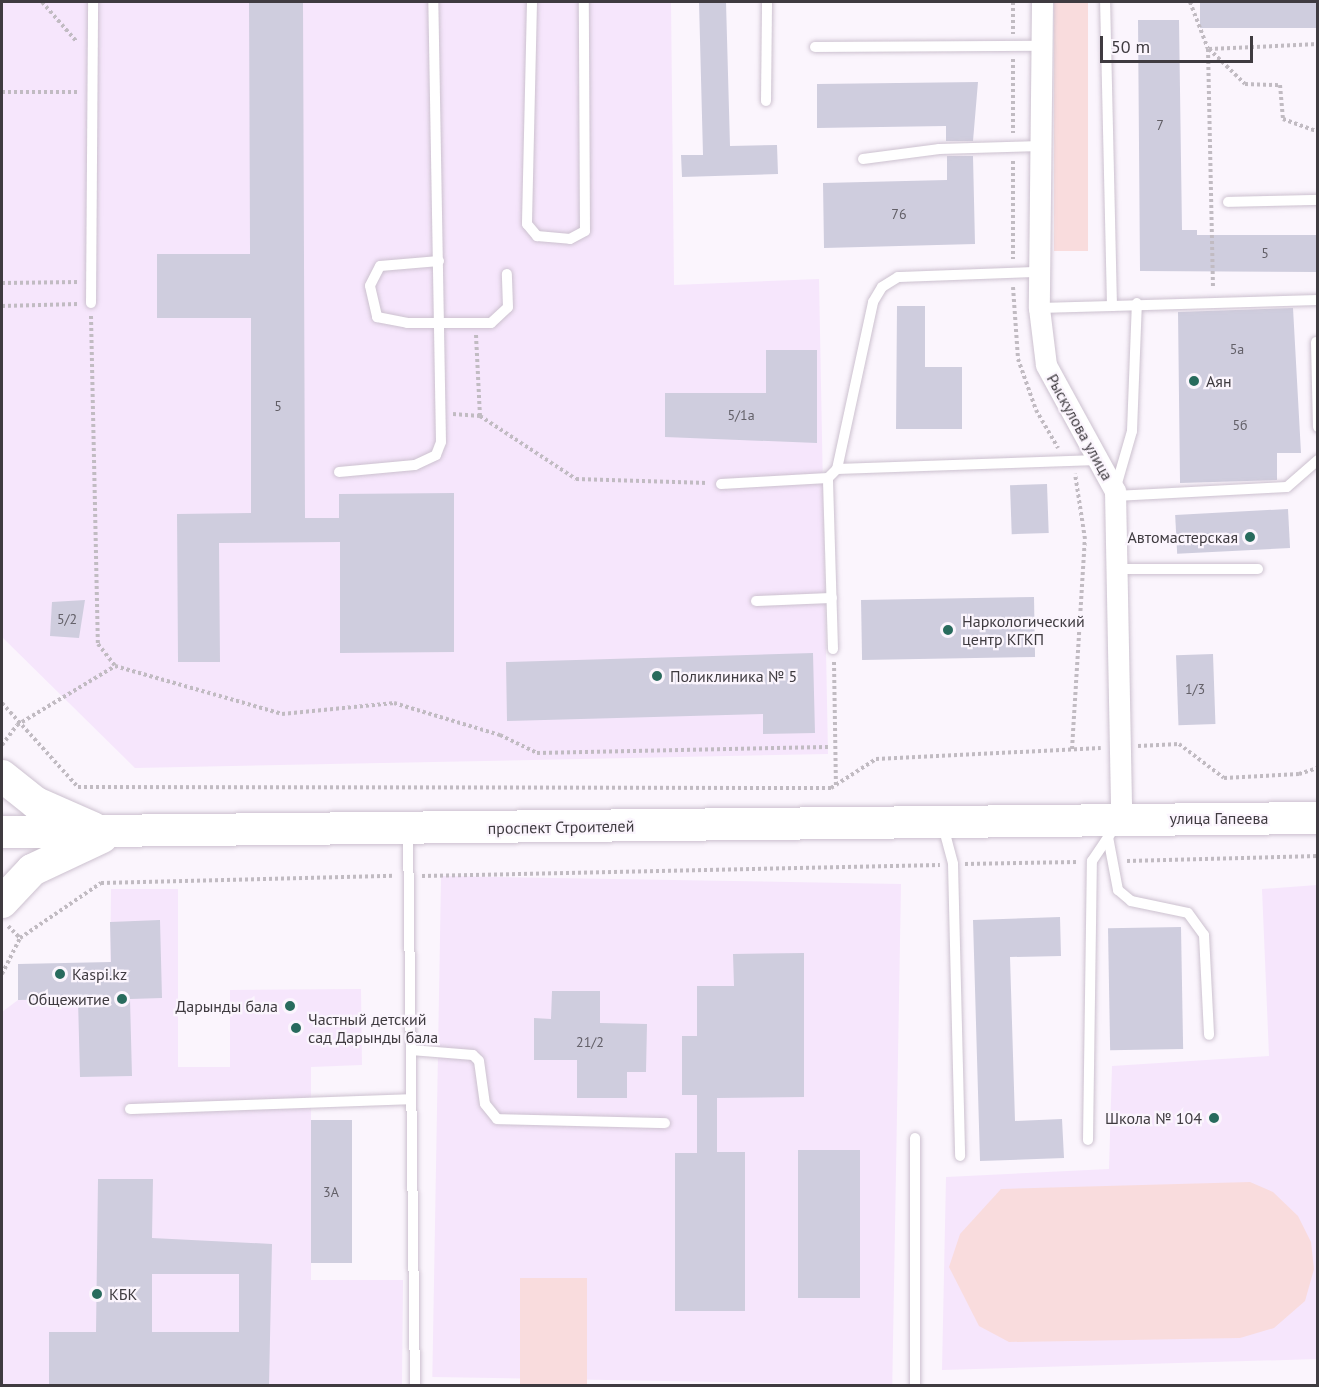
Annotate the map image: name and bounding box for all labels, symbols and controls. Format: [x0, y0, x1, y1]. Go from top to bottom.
scale bar [1103, 24, 1256, 62]
text: 50 m [1111, 35, 1150, 58]
house number: 7 [1156, 117, 1164, 133]
house number: 76 [891, 206, 907, 222]
house number: 5 [1261, 245, 1269, 261]
house number: 5а [1230, 341, 1244, 357]
street label: Рыскулова улица [1043, 370, 1117, 484]
place label: Аян [1206, 371, 1232, 391]
marker: Аян [1187, 374, 1201, 388]
house number: 5 [274, 398, 282, 414]
house number: 5/1а [727, 407, 755, 423]
house number: 5б [1232, 417, 1248, 433]
place label: Автомастерская [1127, 527, 1238, 547]
marker: Автомастерская [1243, 530, 1257, 544]
house number: 5/2 [57, 611, 77, 627]
place label: Наркологический центр КГКП [962, 611, 1085, 649]
marker: Наркологический центр КГКП [939, 621, 957, 639]
place label: Поликлиника № 5 [670, 666, 797, 686]
marker: Поликлиника № 5 [648, 667, 666, 685]
house number: 1/3 [1185, 681, 1205, 697]
street label: улица Гапеева [1170, 808, 1268, 828]
street label: проспект Строителей [487, 816, 635, 838]
place label: Kaspi.kz [72, 964, 127, 984]
marker: Kaspi.kz [53, 967, 67, 981]
place label: Общежитие [28, 989, 110, 1009]
marker: Общежитие [115, 992, 129, 1006]
place label: Дарынды бала [176, 996, 278, 1016]
marker: Дарынды бала [283, 999, 297, 1013]
place label: Частный детский сад Дарынды бала [308, 1009, 439, 1047]
marker: Частный детский сад Дарынды бала [289, 1021, 303, 1035]
house number: 21/2 [576, 1034, 604, 1050]
place label: Школа № 104 [1105, 1108, 1202, 1128]
marker: Школа № 104 [1207, 1111, 1221, 1125]
house number: 3А [323, 1184, 339, 1200]
place label: КБК [109, 1284, 137, 1304]
marker: КБК [90, 1287, 104, 1301]

